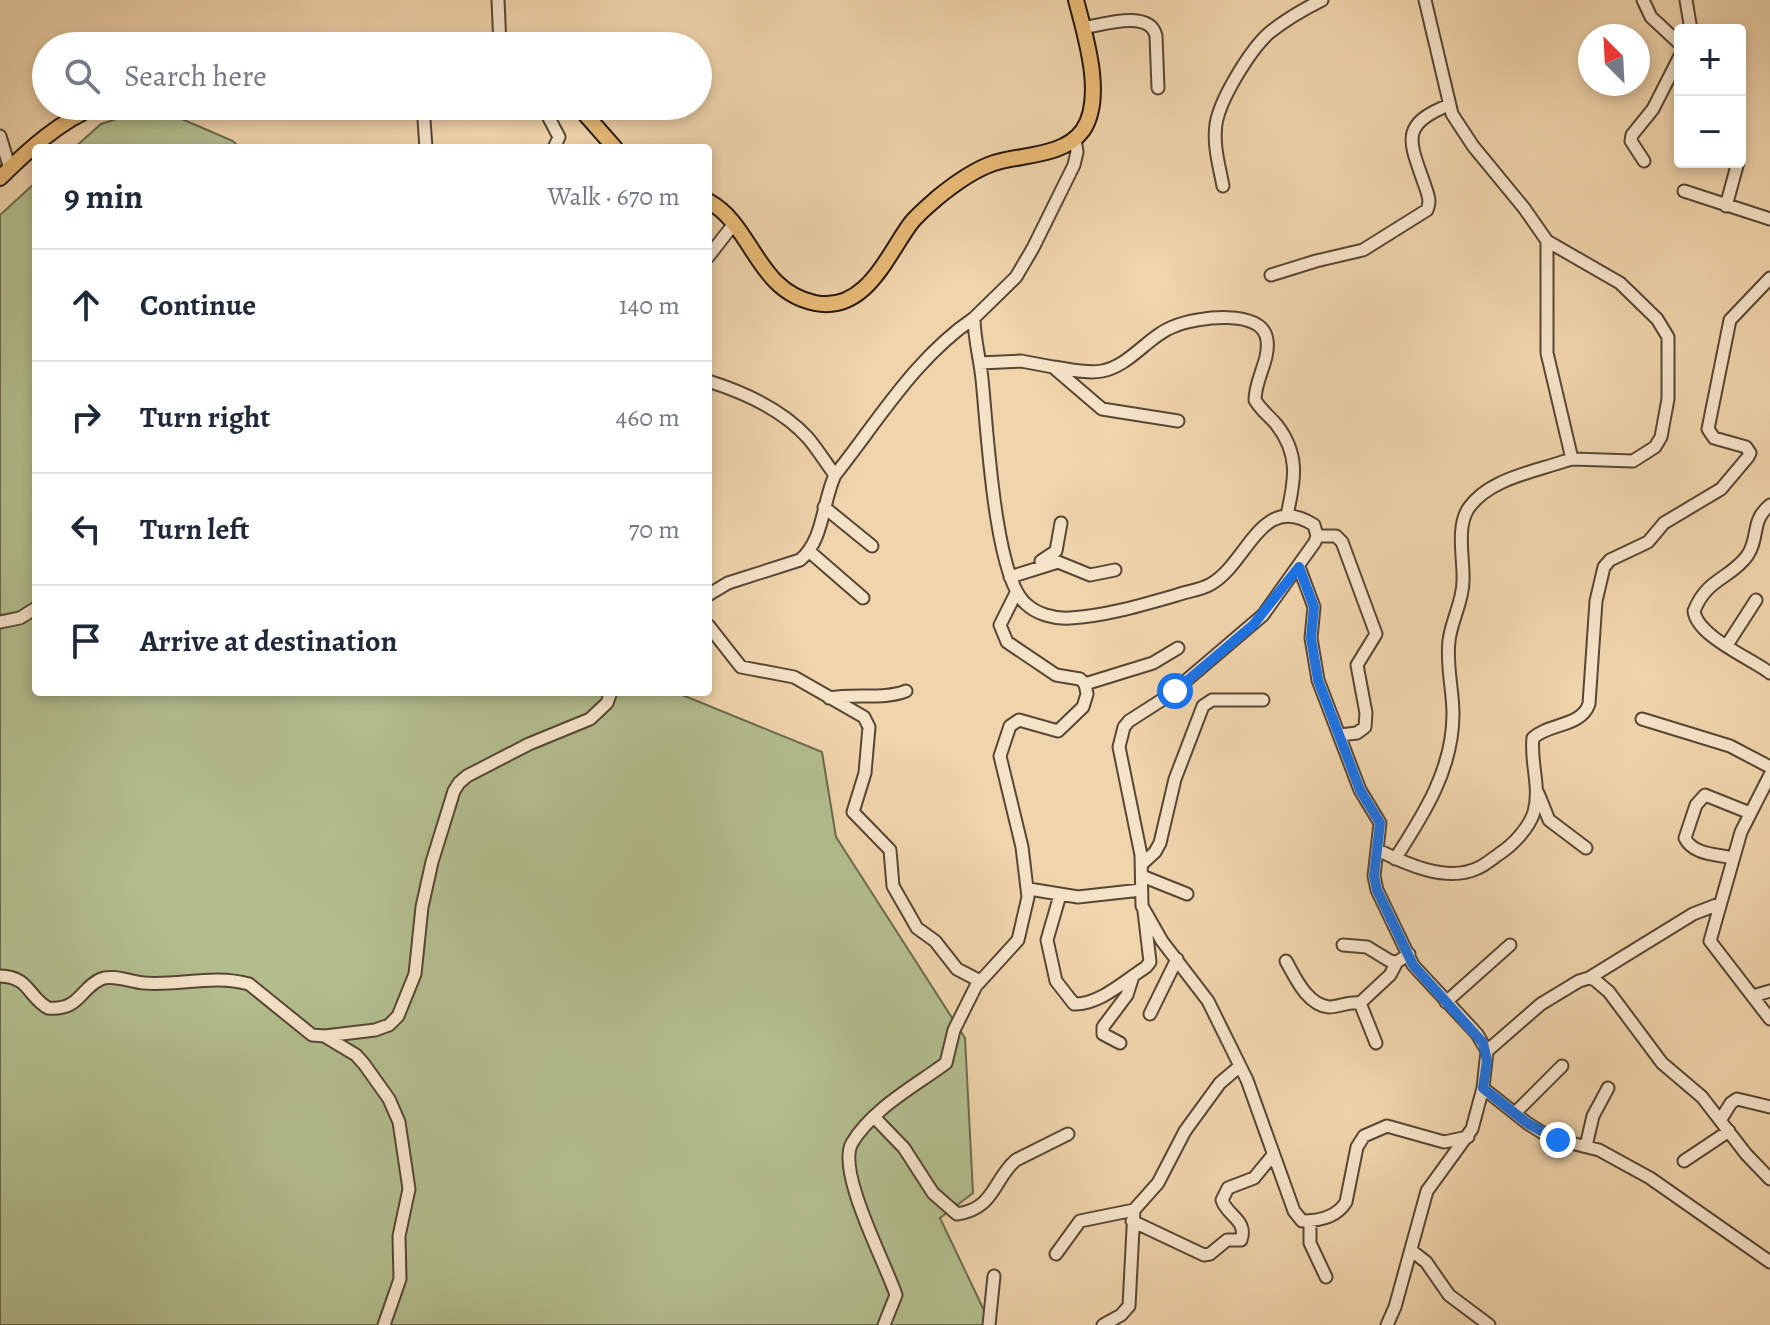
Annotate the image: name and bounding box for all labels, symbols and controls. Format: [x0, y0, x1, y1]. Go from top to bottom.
north arrow [1578, 24, 1650, 96]
map controls [1674, 24, 1746, 168]
button: + [1674, 24, 1746, 96]
search box [32, 32, 712, 120]
icon: search [60, 54, 104, 98]
text: Search here [124, 56, 267, 96]
button: − [1674, 96, 1746, 168]
text: 9 min [64, 173, 143, 220]
text: Walk · 670 m [547, 179, 680, 214]
icon: ahead [64, 283, 108, 327]
text: Continue [140, 285, 256, 325]
text: 140 m [619, 288, 680, 323]
icon: right [64, 395, 108, 439]
text: Turn right [140, 397, 270, 437]
text: 460 m [616, 400, 680, 435]
icon: left [64, 507, 108, 551]
text: Turn left [140, 509, 249, 549]
text: 70 m [628, 512, 680, 547]
icon: arrive [64, 619, 108, 663]
text: Arrive at destination [140, 621, 397, 661]
route start [1157, 673, 1193, 709]
route end [1540, 1122, 1576, 1158]

